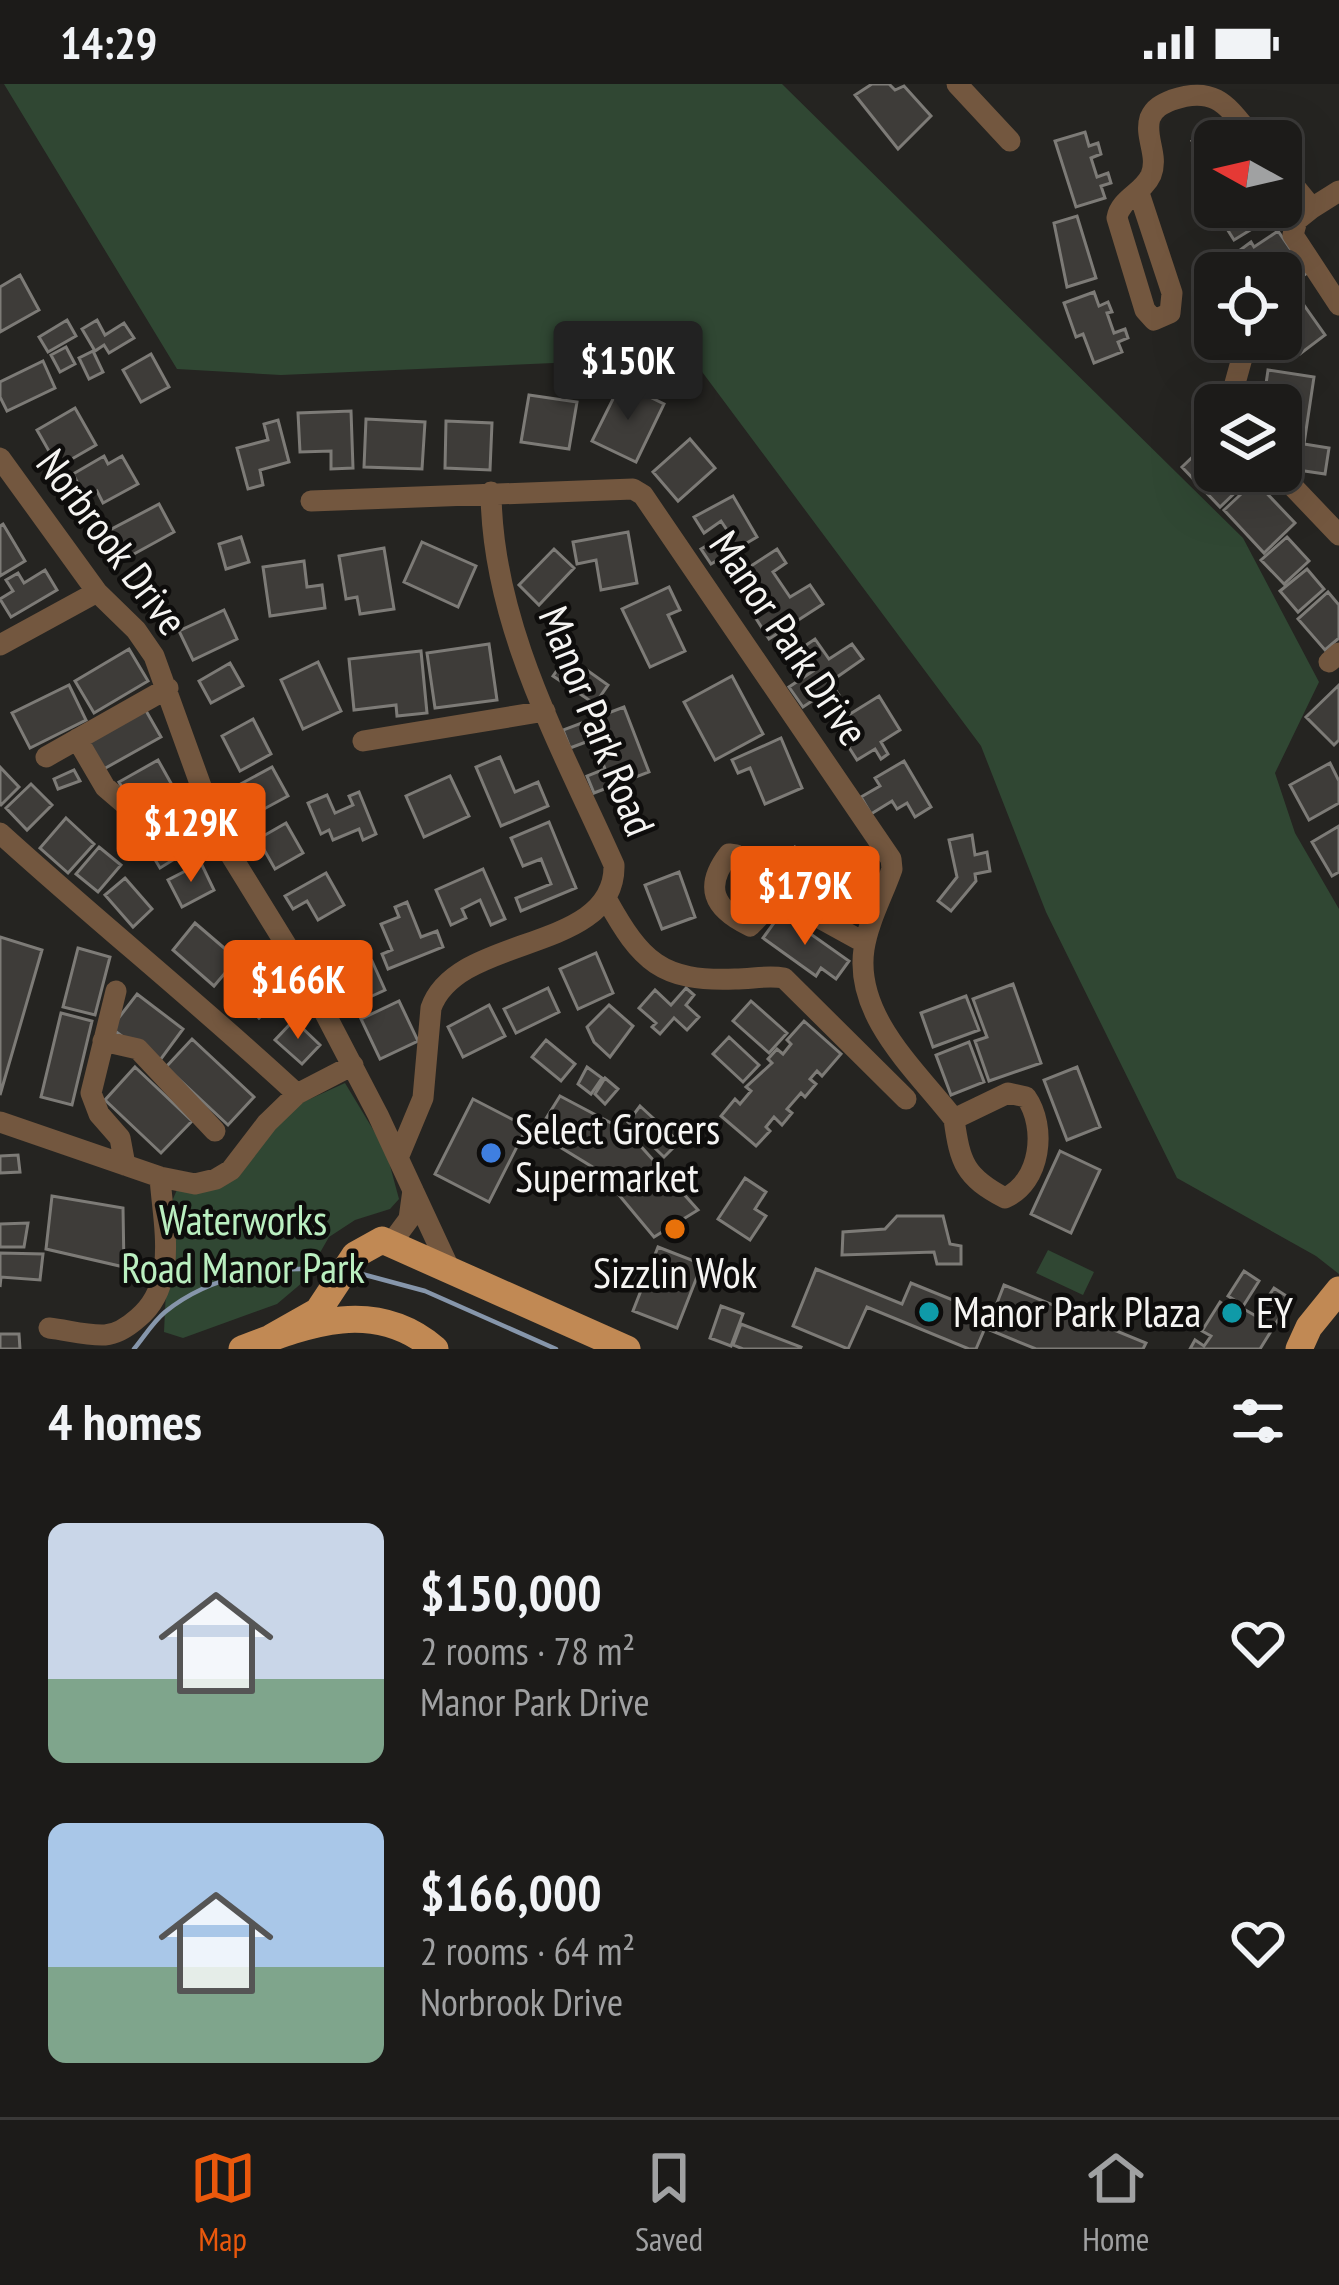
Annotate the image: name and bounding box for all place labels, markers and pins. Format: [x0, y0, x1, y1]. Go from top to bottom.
pin: $150K [544, 321, 712, 423]
pin: $129K [107, 783, 275, 885]
pin: $179K [721, 846, 889, 948]
pin: $166K [214, 940, 382, 1042]
place label: Select Grocers Supermarket [515, 1101, 720, 1204]
marker: Select Grocers Supermarket [478, 1140, 504, 1166]
marker: Sizzlin Wok [662, 1216, 688, 1242]
place label: Sizzlin Wok [593, 1245, 757, 1300]
place label: Manor Park Plaza [953, 1284, 1201, 1339]
place label: EY [1256, 1285, 1293, 1340]
marker: Manor Park Plaza [916, 1299, 942, 1325]
marker: EY [1219, 1300, 1245, 1326]

